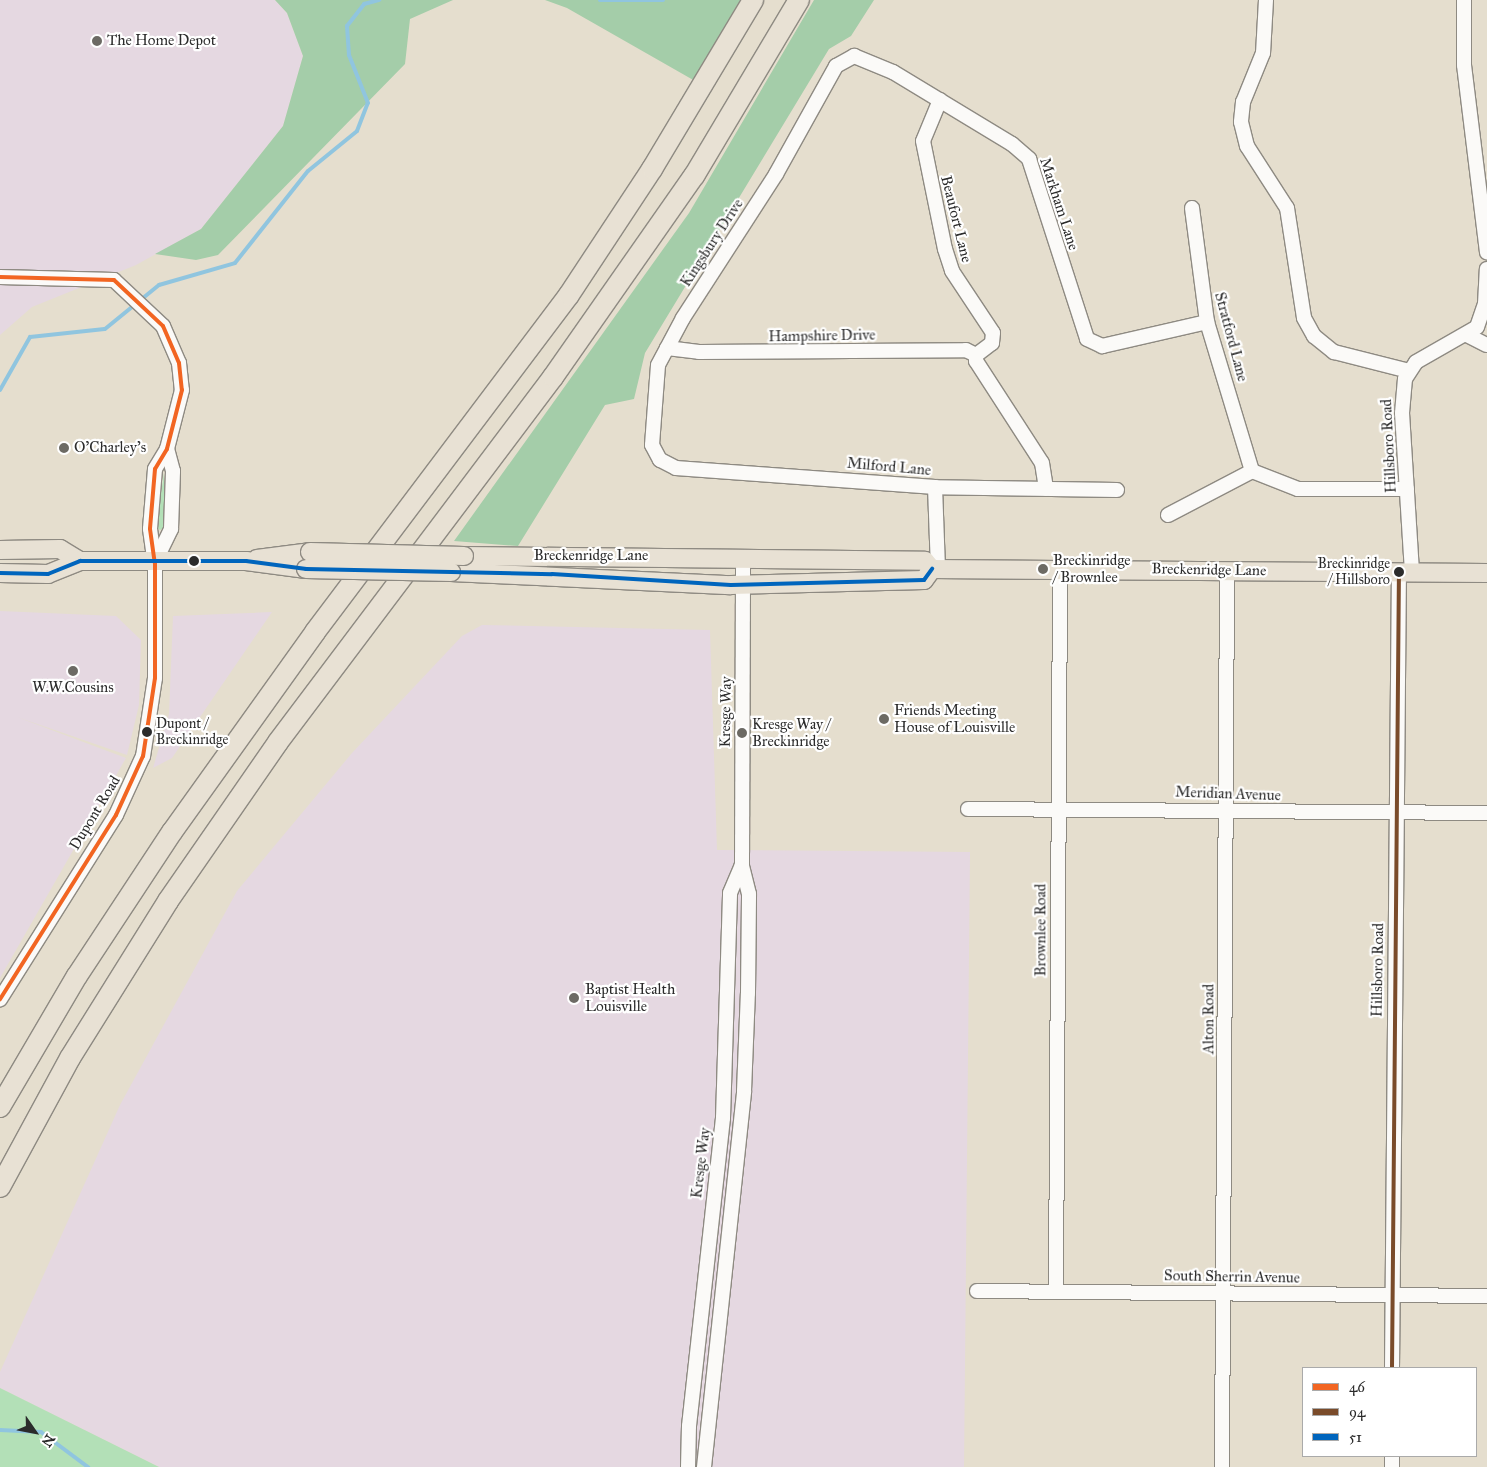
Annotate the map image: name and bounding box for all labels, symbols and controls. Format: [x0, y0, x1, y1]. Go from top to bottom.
place label: The Home Depot [107, 32, 216, 50]
marker: The Home Depot [91, 35, 103, 47]
street label: Markham Lane [1036, 155, 1082, 253]
street label: Beaufort Lane [937, 174, 975, 264]
street label: Kingsbury Drive [677, 196, 747, 290]
street label: Stratford Lane [1210, 290, 1252, 384]
street label: Hampshire Drive [768, 326, 876, 346]
street label: Hillsboro Road [1378, 399, 1400, 493]
place label: O'Charley's [74, 439, 146, 457]
marker: O'Charley's [58, 442, 70, 454]
street label: Milford Lane [846, 454, 932, 480]
street label: Breckenridge Lane [534, 547, 648, 565]
place label: Breckinridge / Brownlee [1053, 551, 1131, 586]
unlabelled marker [189, 556, 199, 566]
place label: Breckinridge / Hillsboro [1318, 556, 1390, 588]
street label: Breckenridge Lane [1152, 560, 1266, 580]
marker: Breckinridge / Brownlee [1037, 563, 1049, 575]
marker: Breckinridge / Hillsboro [1394, 567, 1404, 577]
marker: W.W.Cousins [67, 665, 79, 677]
street label: Kresge Way [716, 676, 736, 748]
place label: W.W.Cousins [32, 679, 114, 697]
place label: Friends Meeting House of Louisville [894, 701, 1015, 736]
marker: Friends Meeting House of Louisville [878, 713, 890, 725]
place label: Kresge Way / Breckinridge [752, 715, 830, 750]
place label: Dupont / Breckinridge [156, 716, 228, 749]
marker: Dupont / Breckinridge [142, 727, 152, 737]
marker: Kresge Way / Breckinridge [736, 727, 748, 739]
street label: Dupont Road [66, 773, 124, 853]
street label: Meridian Avenue [1175, 783, 1281, 805]
street label: Brownlee Road [1032, 884, 1050, 976]
street label: Hillsboro Road [1368, 923, 1388, 1017]
place label: Baptist Health Louisville [585, 980, 675, 1015]
street label: Alton Road [1200, 984, 1218, 1054]
marker: Baptist Health Louisville [567, 991, 581, 1005]
street label: Kresge Way [688, 1127, 714, 1199]
street label: South Sherrin Avenue [1164, 1267, 1300, 1287]
legend [1302, 1367, 1477, 1457]
text: 46 [1349, 1378, 1365, 1396]
text: 94 [1349, 1403, 1365, 1421]
north arrow [10, 1407, 60, 1457]
text: 51 [1349, 1428, 1362, 1446]
text: N [38, 1431, 58, 1450]

